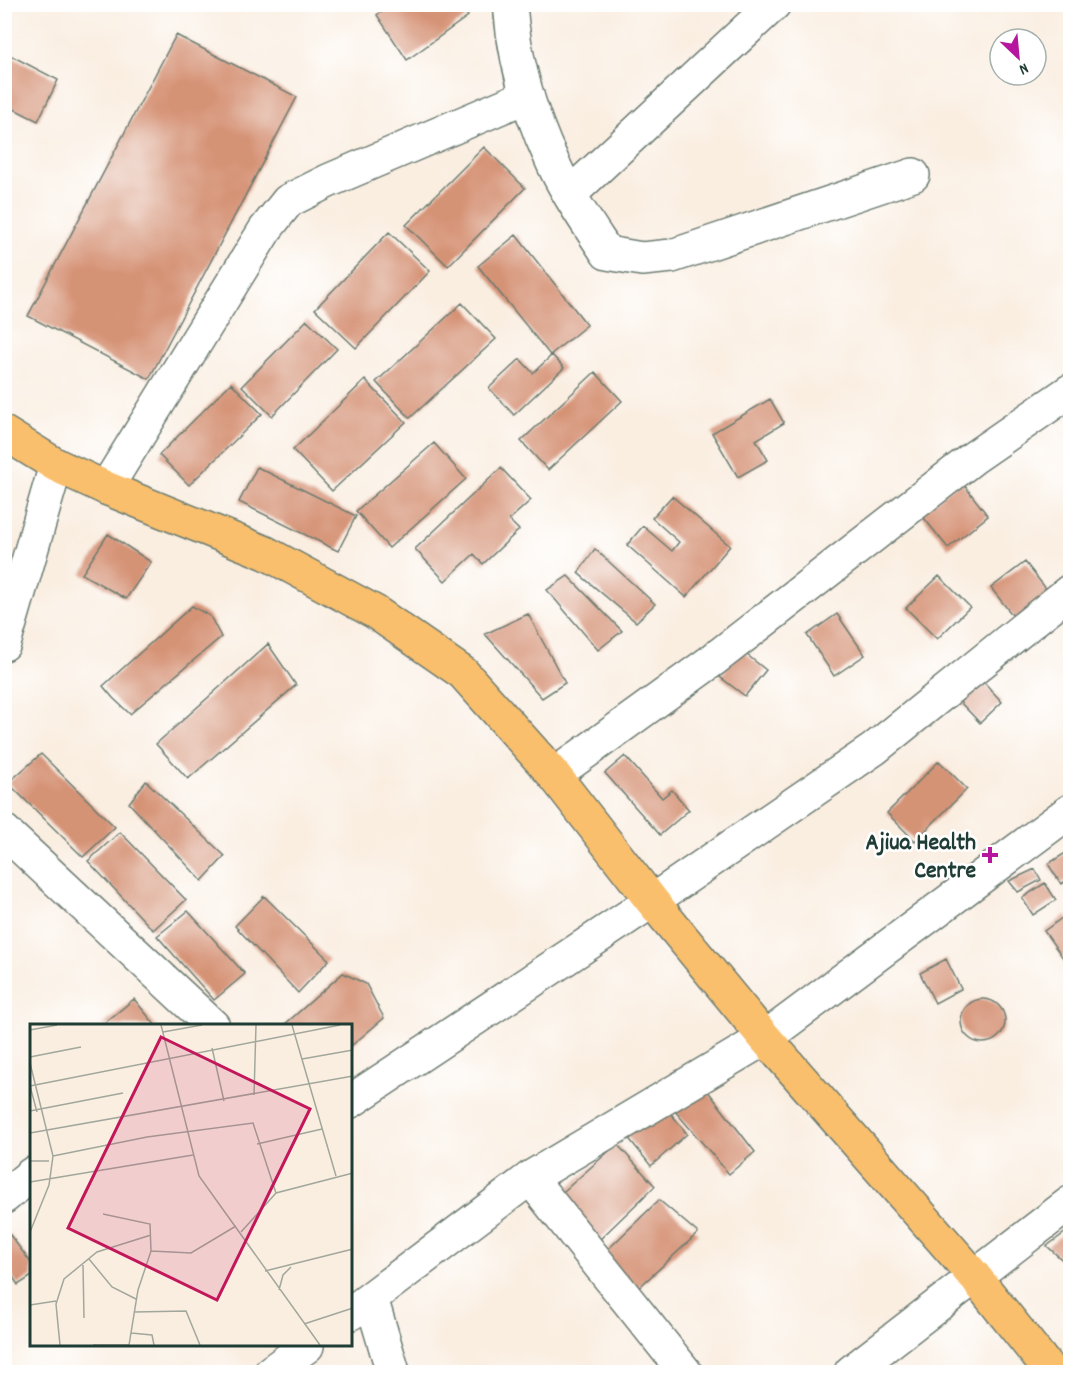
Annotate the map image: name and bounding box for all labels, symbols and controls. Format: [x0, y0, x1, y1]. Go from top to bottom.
north arrow [988, 27, 1048, 87]
text: N [1015, 56, 1032, 80]
place label: Ajiua Health Centre [865, 827, 976, 889]
marker: Ajiua Health Centre [981, 846, 999, 864]
inset map [30, 1024, 352, 1347]

